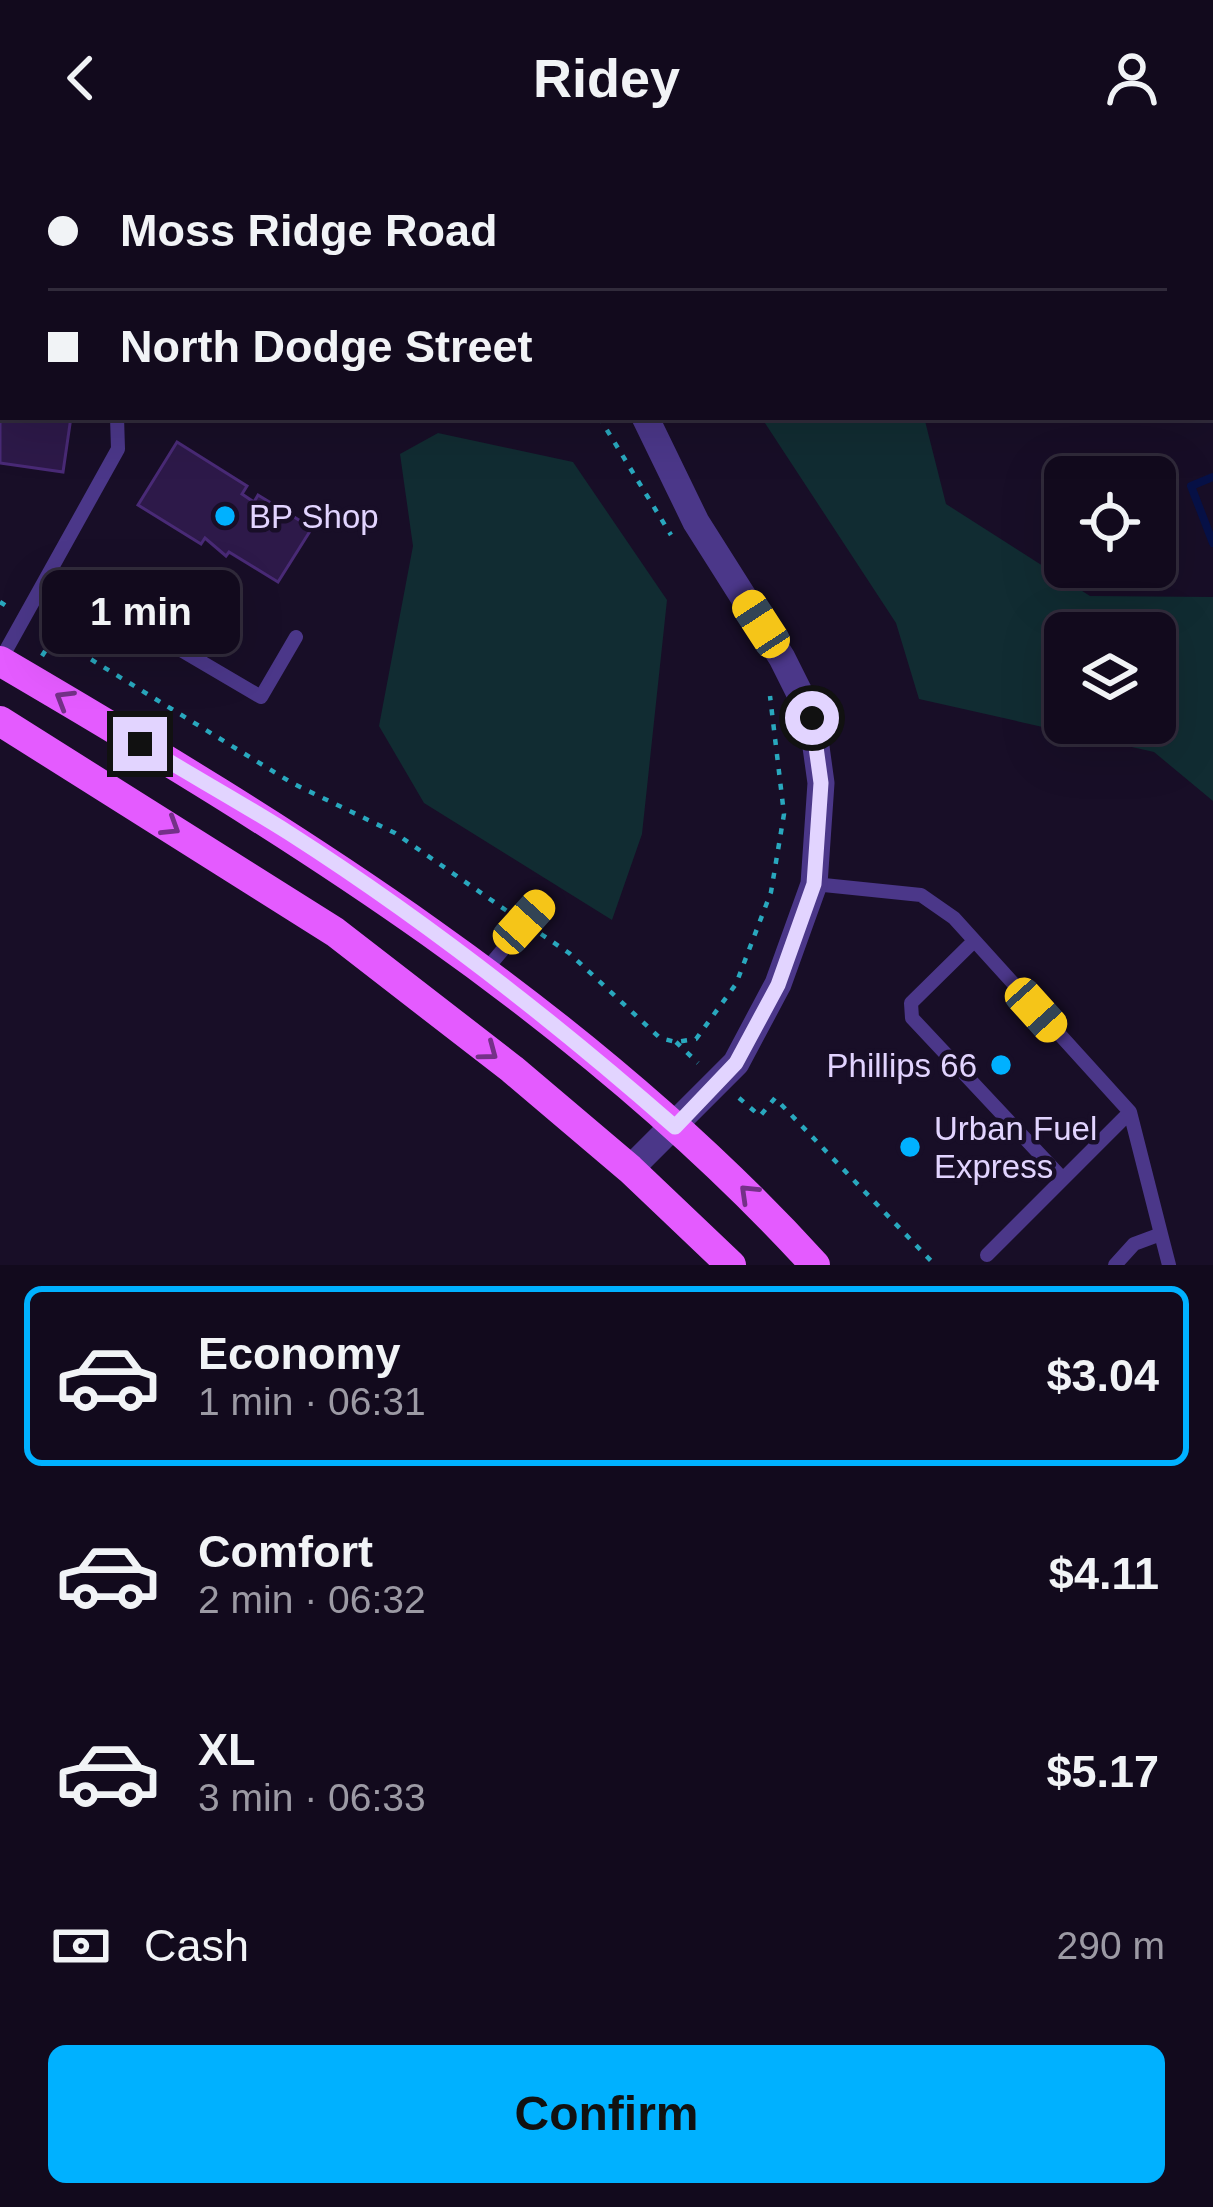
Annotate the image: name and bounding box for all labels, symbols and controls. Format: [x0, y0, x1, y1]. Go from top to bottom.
icon: back [48, 45, 114, 111]
icon: person [1099, 45, 1165, 111]
text: Ridey [533, 48, 680, 108]
text: Moss Ridge Road [120, 205, 498, 256]
text: North Dodge Street [120, 321, 533, 372]
map controls [1044, 456, 1176, 744]
button: locate [1044, 456, 1176, 588]
place label: BP Shop [249, 498, 379, 535]
marker: BP Shop [212, 503, 238, 529]
callout: 1 min [41, 570, 239, 654]
car [726, 584, 796, 664]
text: 1 min [90, 590, 192, 633]
button: layers [1044, 612, 1176, 744]
one-way arrow [55, 691, 77, 714]
route start [785, 691, 839, 745]
route end [113, 717, 167, 771]
one-way arrow [158, 813, 180, 835]
car [487, 883, 561, 961]
car [999, 971, 1073, 1049]
one-way arrow [475, 1038, 497, 1059]
place label: Phillips 66 [827, 1047, 977, 1084]
marker: Phillips 66 [988, 1052, 1014, 1078]
place label: Urban Fuel Express [934, 1110, 1097, 1185]
marker: Urban Fuel Express [897, 1134, 923, 1160]
one-way arrow [740, 1186, 762, 1208]
icon: car [54, 1322, 162, 1430]
text: Economy [198, 1328, 401, 1379]
text: $3.04 [1046, 1350, 1159, 1401]
text: 1 min · 06:31 [198, 1380, 426, 1423]
icon: car [54, 1520, 162, 1628]
text: Comfort [198, 1526, 373, 1577]
text: $4.11 [1049, 1548, 1159, 1599]
text: 2 min · 06:32 [198, 1578, 426, 1621]
icon: car [54, 1718, 162, 1826]
text: XL [198, 1724, 256, 1775]
text: $5.17 [1046, 1746, 1159, 1797]
text: 3 min · 06:33 [198, 1776, 426, 1819]
icon: cash [48, 1913, 114, 1979]
text: Cash [144, 1920, 249, 1971]
text: 290 m [1057, 1924, 1165, 1967]
button: Confirm [48, 2045, 1165, 2183]

